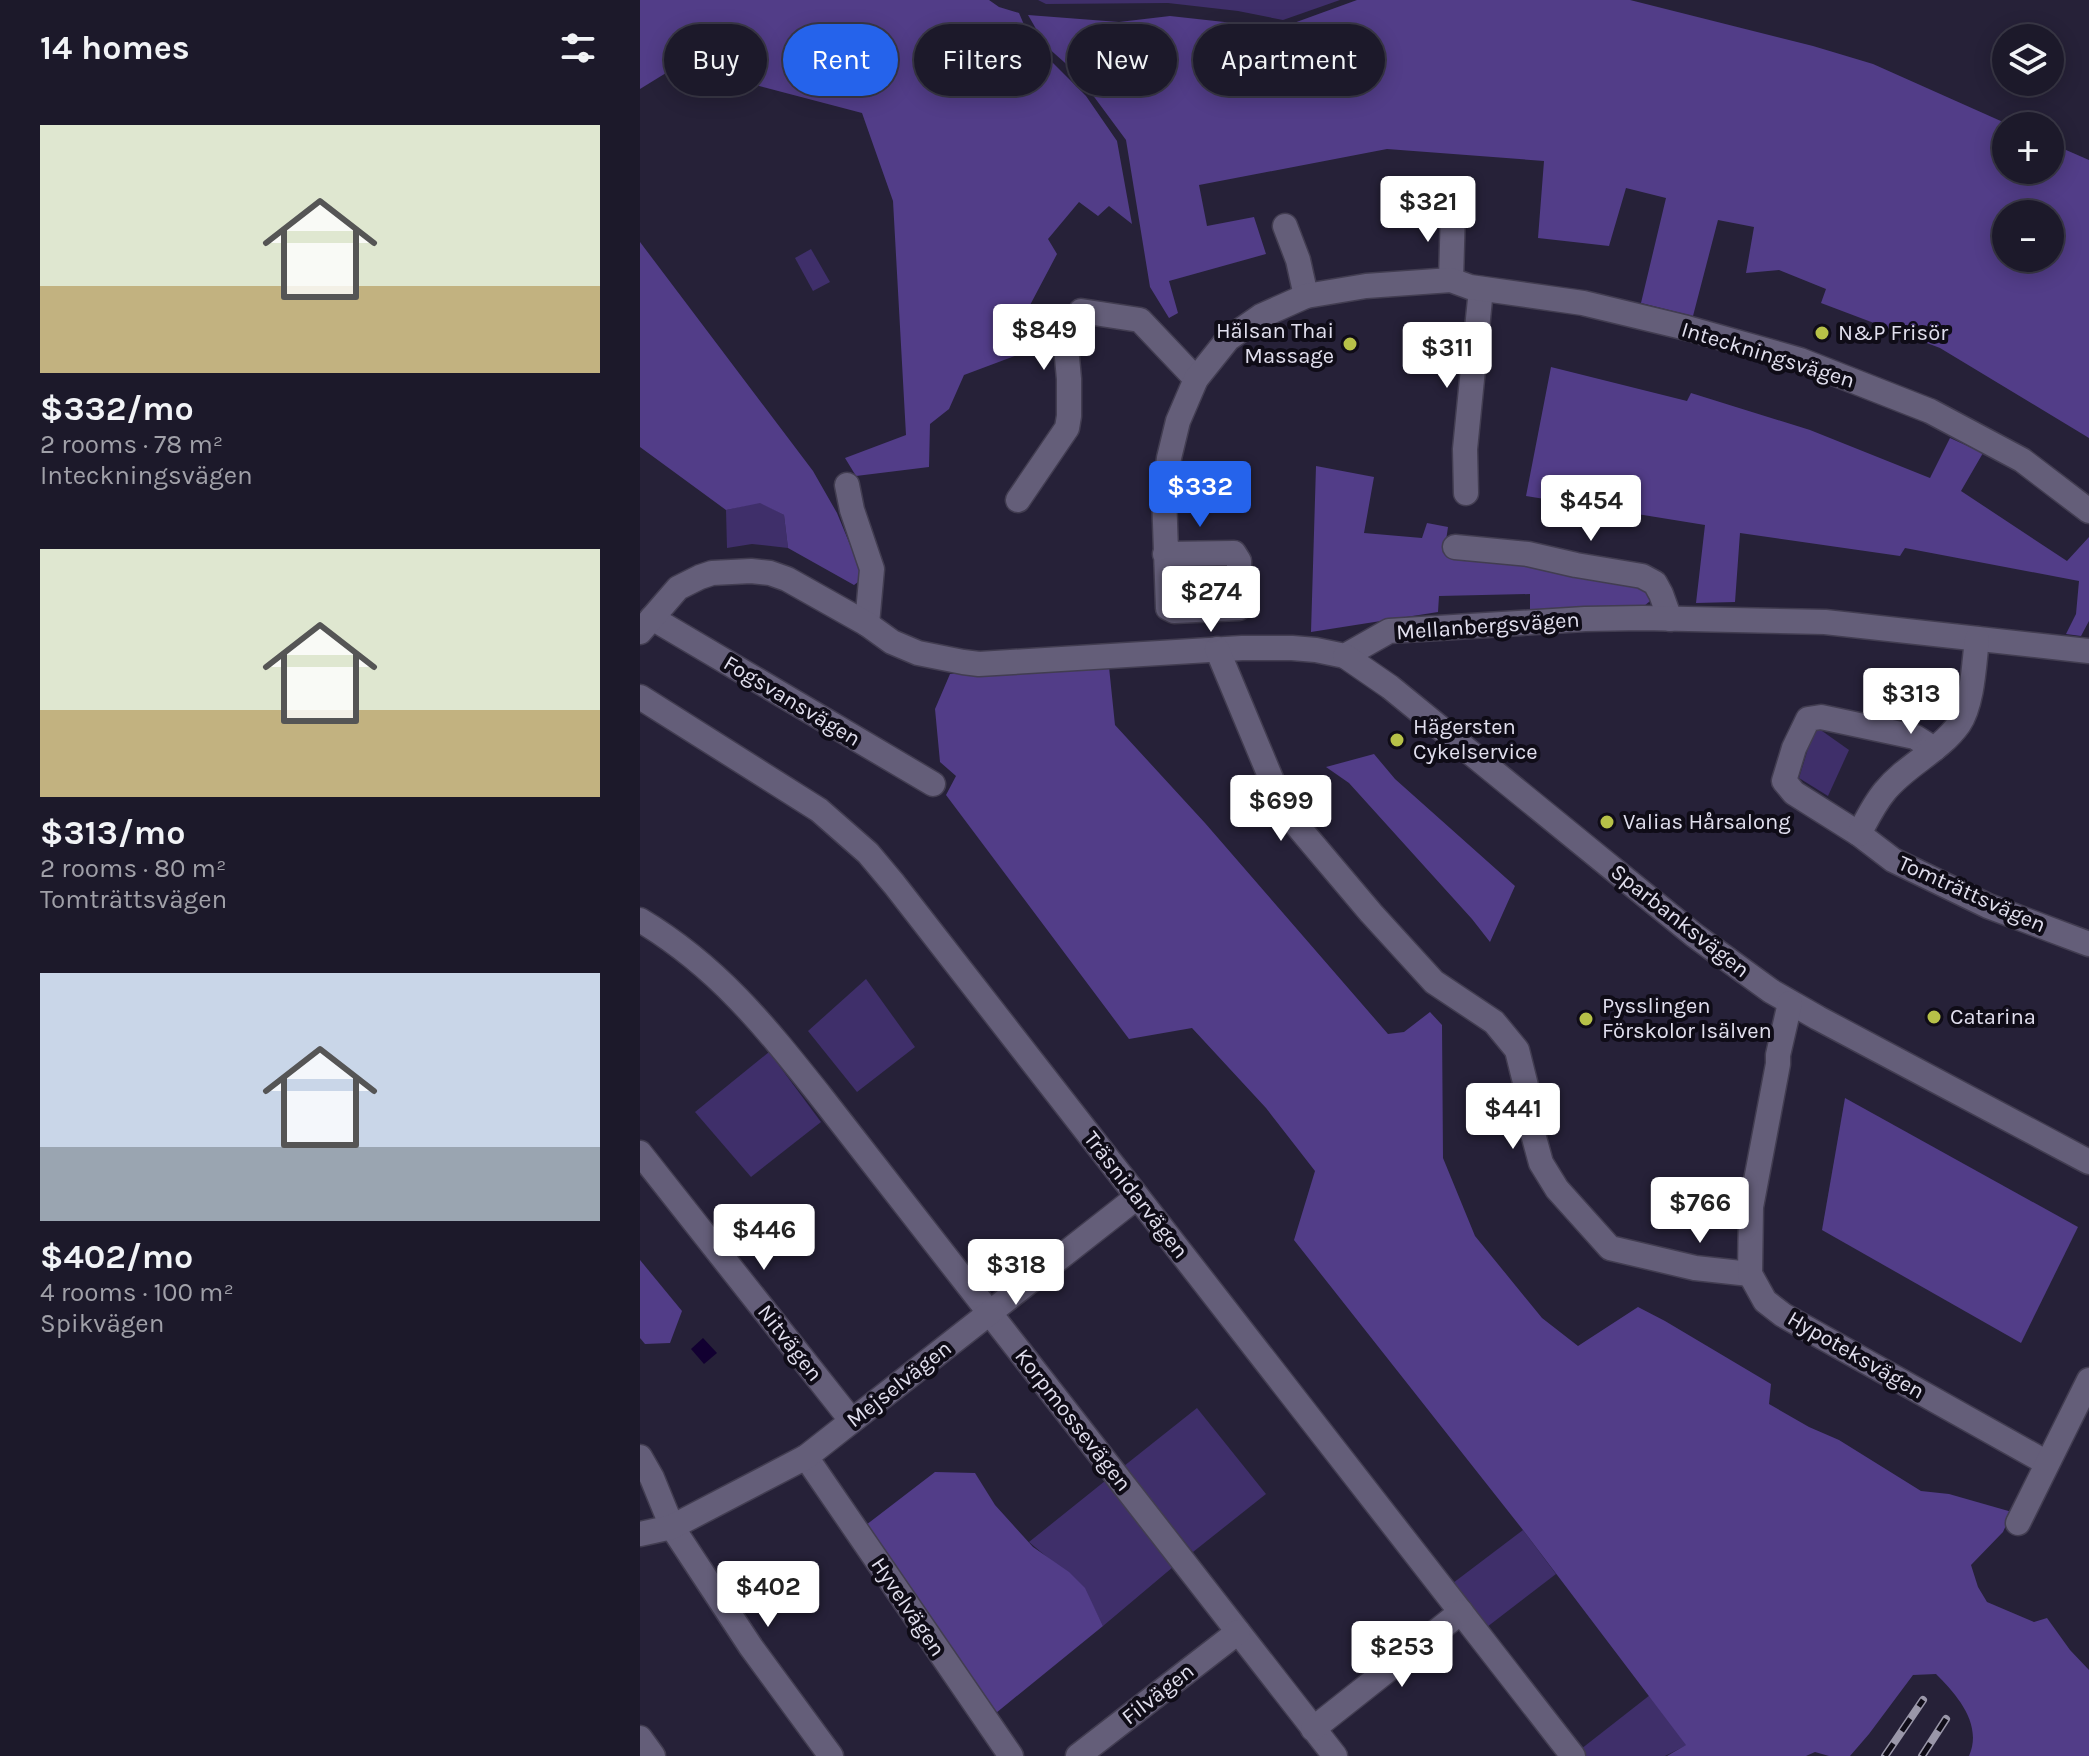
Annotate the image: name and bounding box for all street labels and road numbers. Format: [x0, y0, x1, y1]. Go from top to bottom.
street label: Inteckningsvägen [1678, 316, 1858, 394]
street label: Mellanbergsvägen [1395, 607, 1581, 645]
street label: Fogsvansvägen [719, 650, 865, 752]
street label: Tomträttsvägen [1894, 850, 2050, 938]
street label: Sparbanksvägen [1606, 859, 1754, 983]
street label: Träsnidarvägen [1078, 1126, 1194, 1264]
street label: Nitvägen [752, 1300, 828, 1386]
street label: Hypoteksvägen [1783, 1305, 1929, 1405]
street label: Mejselvägen [841, 1335, 957, 1433]
street label: Korpmossevägen [1009, 1344, 1137, 1496]
street label: Hyvelvägen [865, 1553, 951, 1661]
street label: Filvägen [1117, 1658, 1199, 1730]

